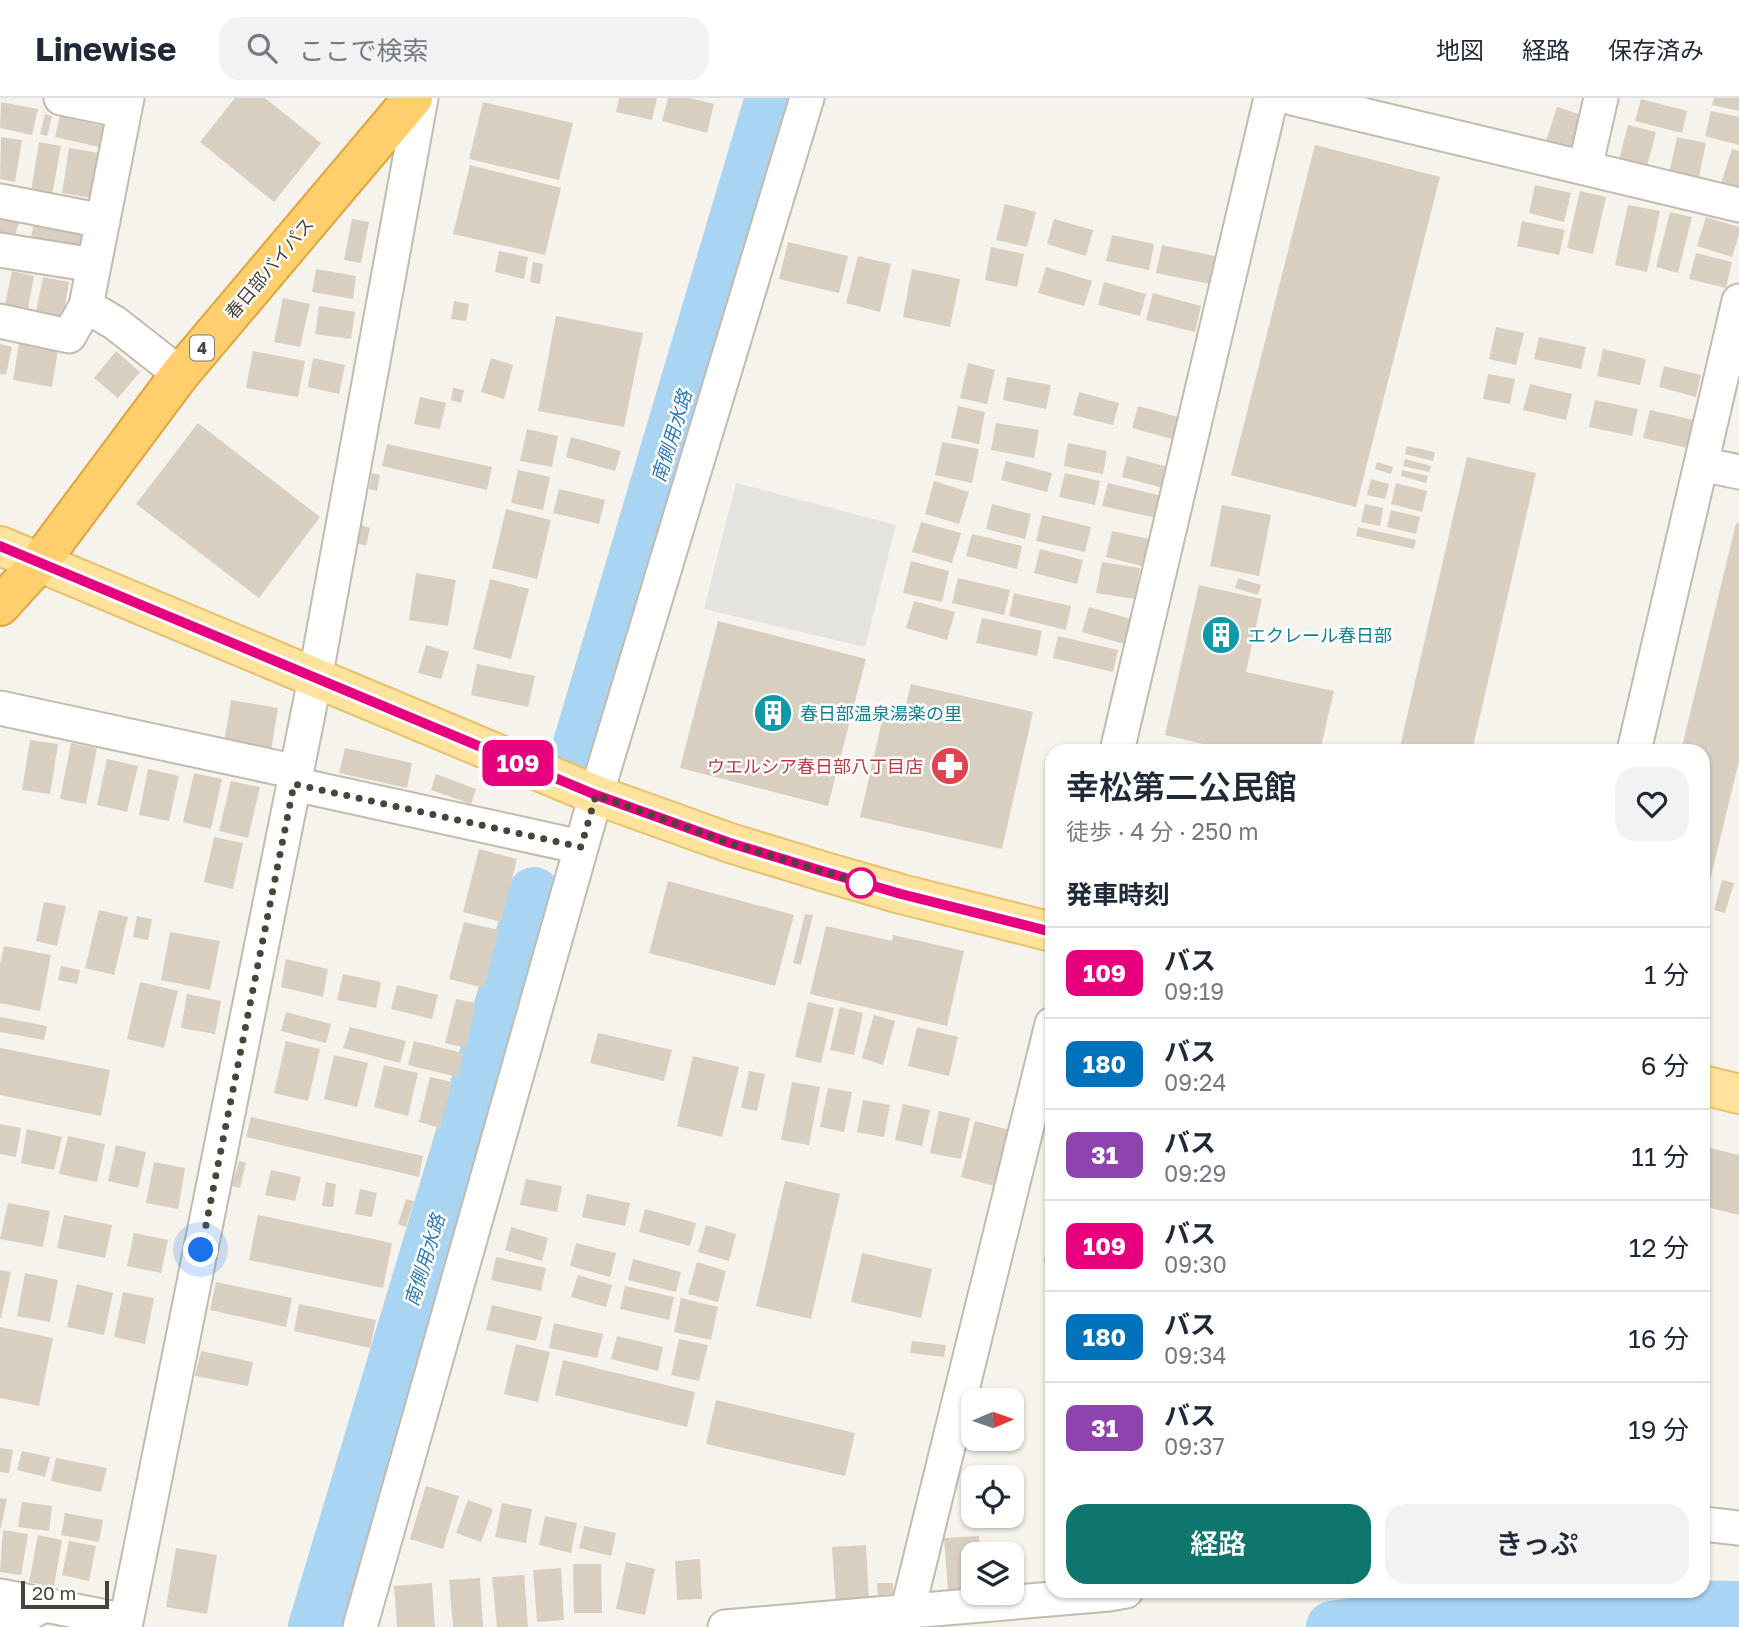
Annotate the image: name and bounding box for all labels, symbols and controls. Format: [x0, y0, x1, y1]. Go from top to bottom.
search box [219, 17, 709, 80]
text: Linewise [35, 29, 177, 68]
icon: search [243, 29, 281, 67]
text: ここで検索 [299, 35, 429, 66]
text: 地図 [1436, 35, 1484, 64]
text: 経路 [1522, 35, 1570, 64]
text: 保存済み [1608, 35, 1704, 64]
street label: 春日部バイパス [220, 213, 318, 323]
road number: 4 [190, 336, 214, 360]
water label: 南側用水路 [646, 385, 696, 485]
building icon: エクレール春日部 [1200, 614, 1242, 656]
place label: エクレール春日部 [1248, 624, 1392, 646]
building icon: 春日部温泉湯楽の里 [752, 692, 794, 734]
place label: 春日部温泉湯楽の里 [800, 702, 962, 724]
line badge: 109 [478, 740, 558, 786]
pharmacy icon: ウエルシア春日部八丁目店 [929, 745, 971, 787]
text: 109 [496, 748, 540, 777]
place label: ウエルシア春日部八丁目店 [707, 755, 923, 777]
text: 幸松第二公民館 [1066, 767, 1297, 806]
button: heart [1615, 767, 1689, 841]
text: 徒歩 · 4 分 · 250 m [1066, 817, 1259, 845]
unlabelled marker [846, 868, 876, 898]
text: 発車時刻 [1066, 879, 1170, 910]
text: バス [1164, 945, 1216, 976]
text: 109 [1083, 958, 1126, 987]
text: 1 分 [1644, 959, 1689, 990]
text: 09:19 [1164, 977, 1224, 1005]
text: バス [1164, 1036, 1216, 1067]
text: 180 [1083, 1049, 1126, 1078]
text: 6 分 [1641, 1050, 1689, 1081]
text: 09:24 [1164, 1068, 1226, 1096]
text: バス [1164, 1127, 1216, 1158]
text: 31 [1091, 1140, 1118, 1169]
text: 11 分 [1631, 1141, 1689, 1172]
text: 09:29 [1164, 1159, 1226, 1187]
water label: 南側用水路 [399, 1209, 449, 1309]
text: バス [1164, 1218, 1216, 1249]
text: 109 [1083, 1231, 1126, 1260]
your location [183, 1232, 218, 1267]
text: 12 分 [1629, 1232, 1689, 1263]
text: 09:30 [1164, 1250, 1227, 1278]
text: バス [1164, 1309, 1216, 1340]
text: 180 [1083, 1322, 1126, 1351]
text: 16 分 [1628, 1323, 1689, 1354]
text: 09:34 [1164, 1341, 1227, 1369]
north arrow [961, 1388, 1024, 1451]
map controls [961, 1388, 1024, 1605]
text: バス [1164, 1400, 1216, 1431]
text: 31 [1091, 1413, 1118, 1442]
text: 19 分 [1628, 1414, 1689, 1445]
text: 09:37 [1164, 1432, 1225, 1460]
button: locate [961, 1465, 1024, 1528]
button: 経路 [1066, 1504, 1371, 1584]
button: きっぷ [1385, 1504, 1689, 1584]
button: layers [961, 1542, 1024, 1605]
scale bar [21, 1578, 108, 1610]
text: 20 m [32, 1581, 76, 1604]

